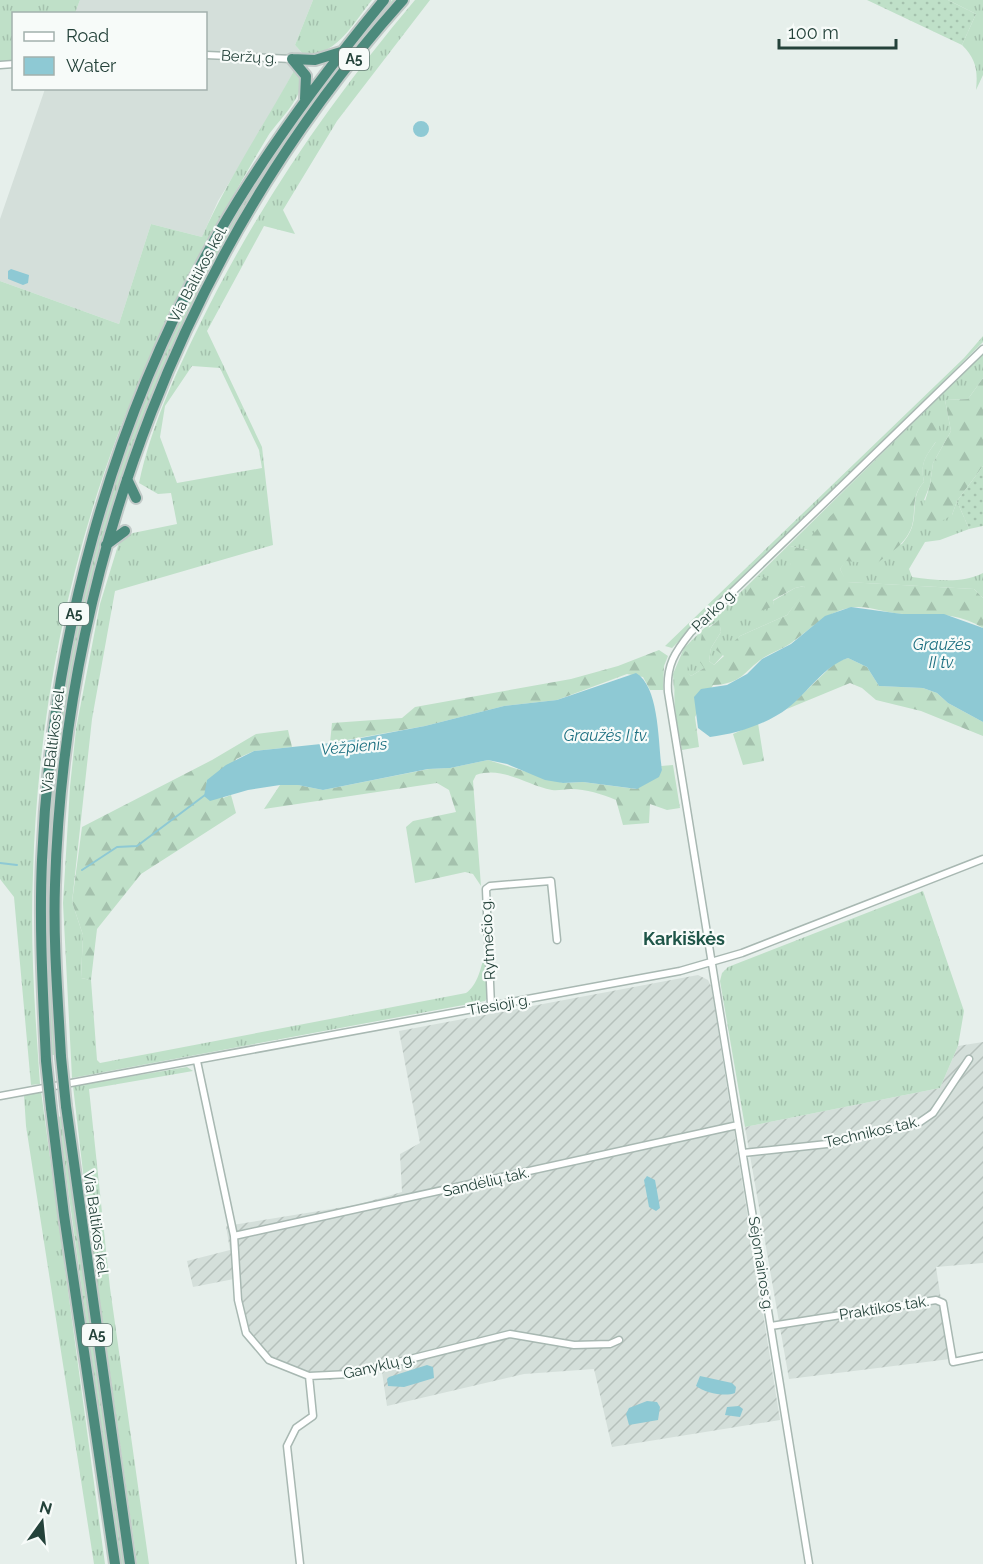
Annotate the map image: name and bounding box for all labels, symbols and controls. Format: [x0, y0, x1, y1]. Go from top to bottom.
legend [12, 12, 207, 90]
scale bar [779, 12, 896, 50]
text: 100 m [788, 22, 839, 43]
text: Road [66, 25, 109, 46]
street label: Beržų g. [220, 47, 278, 67]
road number: A5 [339, 48, 369, 70]
text: Water [66, 55, 117, 76]
street label: Via Baltikos kel. [165, 223, 231, 325]
street label: Parko g. [688, 584, 740, 636]
road number: A5 [59, 603, 89, 625]
water label: Graužės II tv. [913, 635, 972, 672]
street label: Via Baltikos kel. [38, 686, 68, 794]
water label: Graužės I tv. [563, 726, 649, 745]
water label: Vėžpienis [320, 734, 389, 759]
street label: Rytmečio g. [477, 898, 499, 980]
district label: Karkiškės [643, 928, 725, 949]
street label: Tiesioji g. [466, 991, 532, 1019]
street label: Technikos tak. [823, 1112, 921, 1152]
street label: Sandėlių tak. [441, 1163, 531, 1201]
street label: Via Baltikos kel. [80, 1170, 112, 1278]
street label: Sėjomainos g. [745, 1215, 777, 1313]
street label: Praktikos tak. [838, 1292, 930, 1324]
road number: A5 [82, 1324, 112, 1346]
street label: Ganyklų g. [342, 1349, 416, 1383]
north arrow [12, 1492, 72, 1552]
text: N [37, 1497, 54, 1519]

